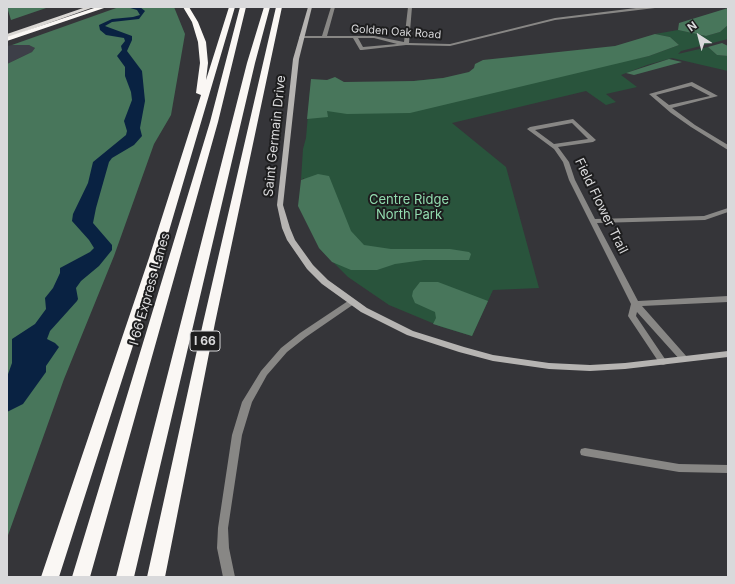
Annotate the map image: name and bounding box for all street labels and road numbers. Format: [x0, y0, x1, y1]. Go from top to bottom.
street label: Golden Oak Road [350, 22, 442, 42]
street label: Saint Germain Drive [261, 74, 289, 198]
street label: Field Flower Trail [571, 156, 631, 256]
street label: I 66 Express Lanes [126, 231, 174, 347]
road number: I 66 [190, 331, 220, 351]

